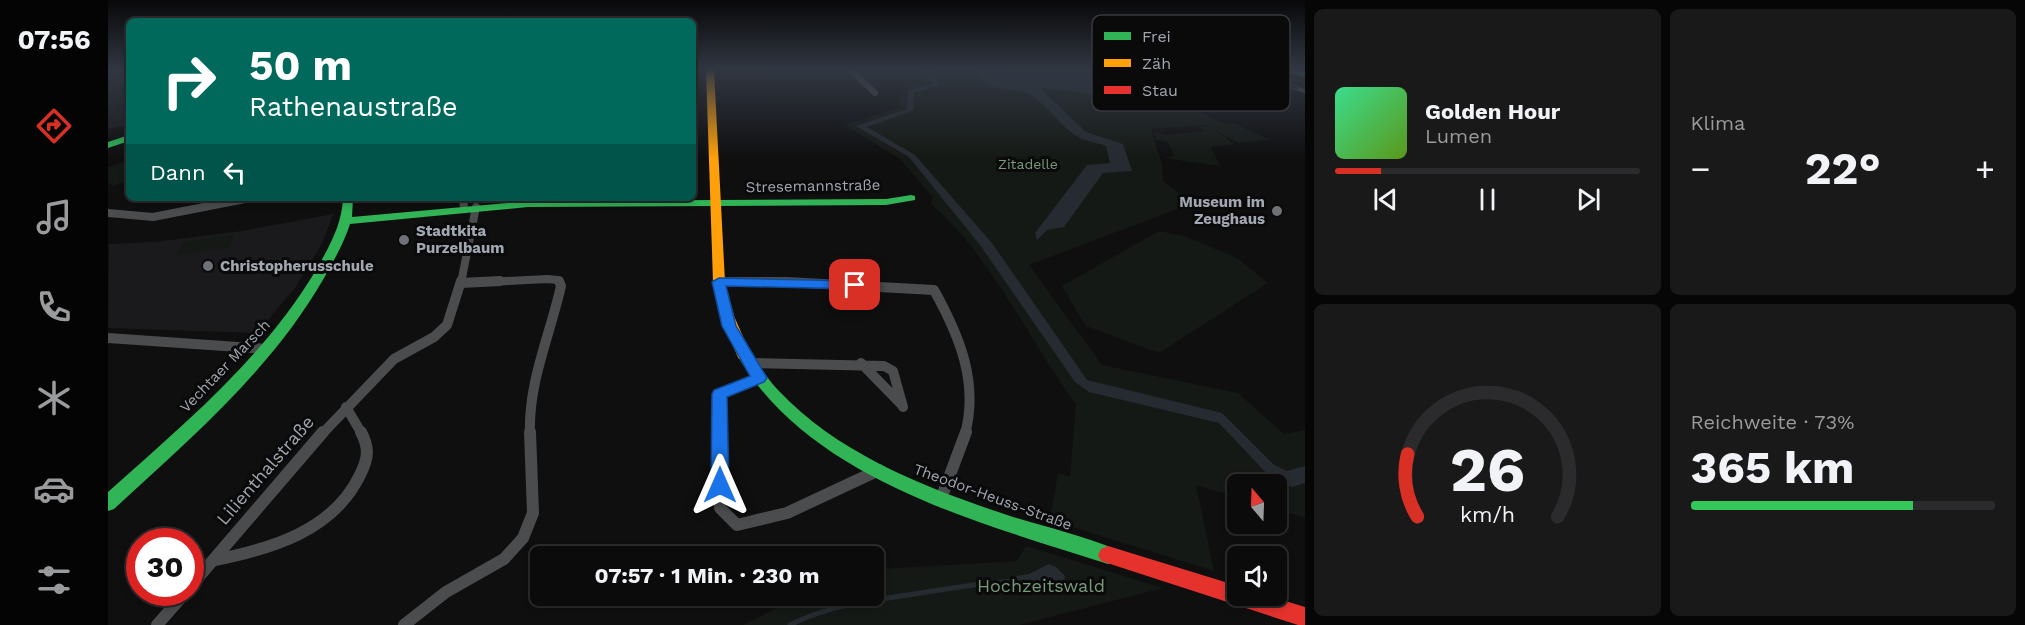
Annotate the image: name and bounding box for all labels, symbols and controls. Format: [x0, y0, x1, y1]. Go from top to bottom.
legend [1092, 15, 1290, 111]
text: 07:56 [17, 24, 91, 56]
text: Frei [1142, 27, 1171, 46]
text: 50 m [249, 41, 352, 90]
icon: right [150, 42, 228, 120]
text: Zäh [1142, 54, 1171, 73]
text: Stau [1142, 81, 1178, 100]
text: Rathenaustraße [249, 91, 458, 123]
text: Golden Hour [1425, 99, 1560, 124]
icon: directions [33, 105, 75, 147]
text: Klima [1691, 111, 1745, 135]
text: Lumen [1425, 124, 1492, 148]
text: 22° [1805, 142, 1881, 195]
text: − [1691, 149, 1710, 188]
text: + [1975, 149, 1995, 188]
icon: left [218, 156, 251, 189]
park label: Zitadelle [998, 156, 1058, 172]
text: Dann [150, 160, 206, 185]
street label: Stresemannstraße [745, 176, 881, 196]
icon: previous [1369, 183, 1402, 216]
icon: pause [1471, 183, 1504, 216]
icon: next [1572, 183, 1605, 216]
place label: Museum im Zeughaus [1179, 193, 1265, 228]
icon: music [33, 196, 75, 238]
marker: Museum im Zeughaus [1270, 204, 1284, 218]
place label: Stadtkita Purzelbaum [416, 222, 504, 257]
marker: Stadtkita Purzelbaum [397, 233, 411, 247]
place label: Christopherusschule [220, 257, 374, 275]
marker: Christopherusschule [201, 259, 215, 273]
pin [829, 259, 880, 310]
icon: arrive [838, 268, 871, 301]
icon: phone [33, 286, 75, 328]
street label: Vechtaer Marsch [176, 316, 274, 416]
icon: climate [33, 377, 75, 419]
text: Reichweite · 73% [1691, 410, 1854, 434]
street label: Lilienthalstraße [212, 411, 318, 529]
text: 26 [1449, 433, 1525, 506]
text: 365 km [1691, 441, 1854, 494]
position arrow [688, 453, 752, 517]
street label: Theodor-Heuss-Straße [912, 460, 1074, 534]
icon: car [33, 468, 75, 510]
north arrow [1227, 474, 1287, 534]
map controls [1227, 474, 1287, 606]
text: km/h [1460, 502, 1515, 527]
speed limit sign: 30 [126, 528, 204, 606]
button: sound [1227, 546, 1287, 606]
icon: filters [33, 559, 75, 601]
text: 07:57 · 1 Min. · 230 m [595, 563, 819, 588]
park label: Hochzeitswald [977, 575, 1105, 596]

